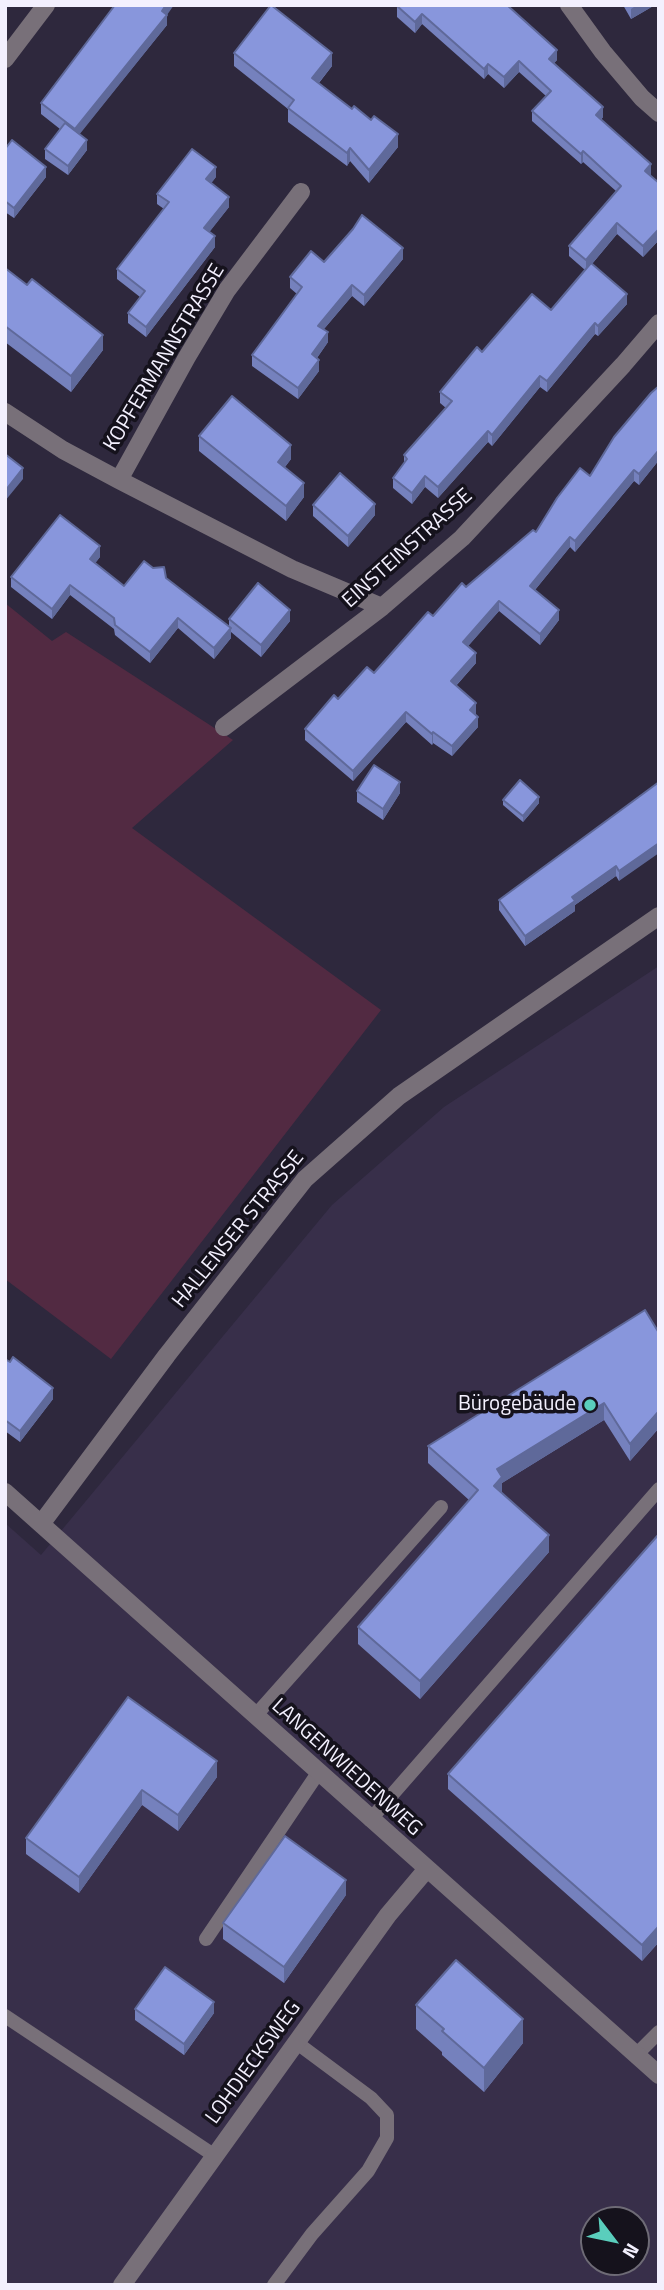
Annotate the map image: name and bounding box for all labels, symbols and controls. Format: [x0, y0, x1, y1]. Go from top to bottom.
street label: KOPFERMANNSTRASSE [99, 260, 231, 456]
street label: EINSTEINSTRASSE [338, 484, 478, 614]
street label: HALLENSER STRASSE [168, 1146, 310, 1314]
place label: Bürogebäude [458, 1392, 576, 1418]
marker: Bürogebäude [582, 1397, 598, 1413]
street label: LANGENWIEDENWEG [266, 1694, 426, 1842]
street label: LOHDIECKSWEG [201, 1997, 307, 2129]
north arrow [580, 2206, 650, 2276]
text: N [616, 2238, 647, 2265]

